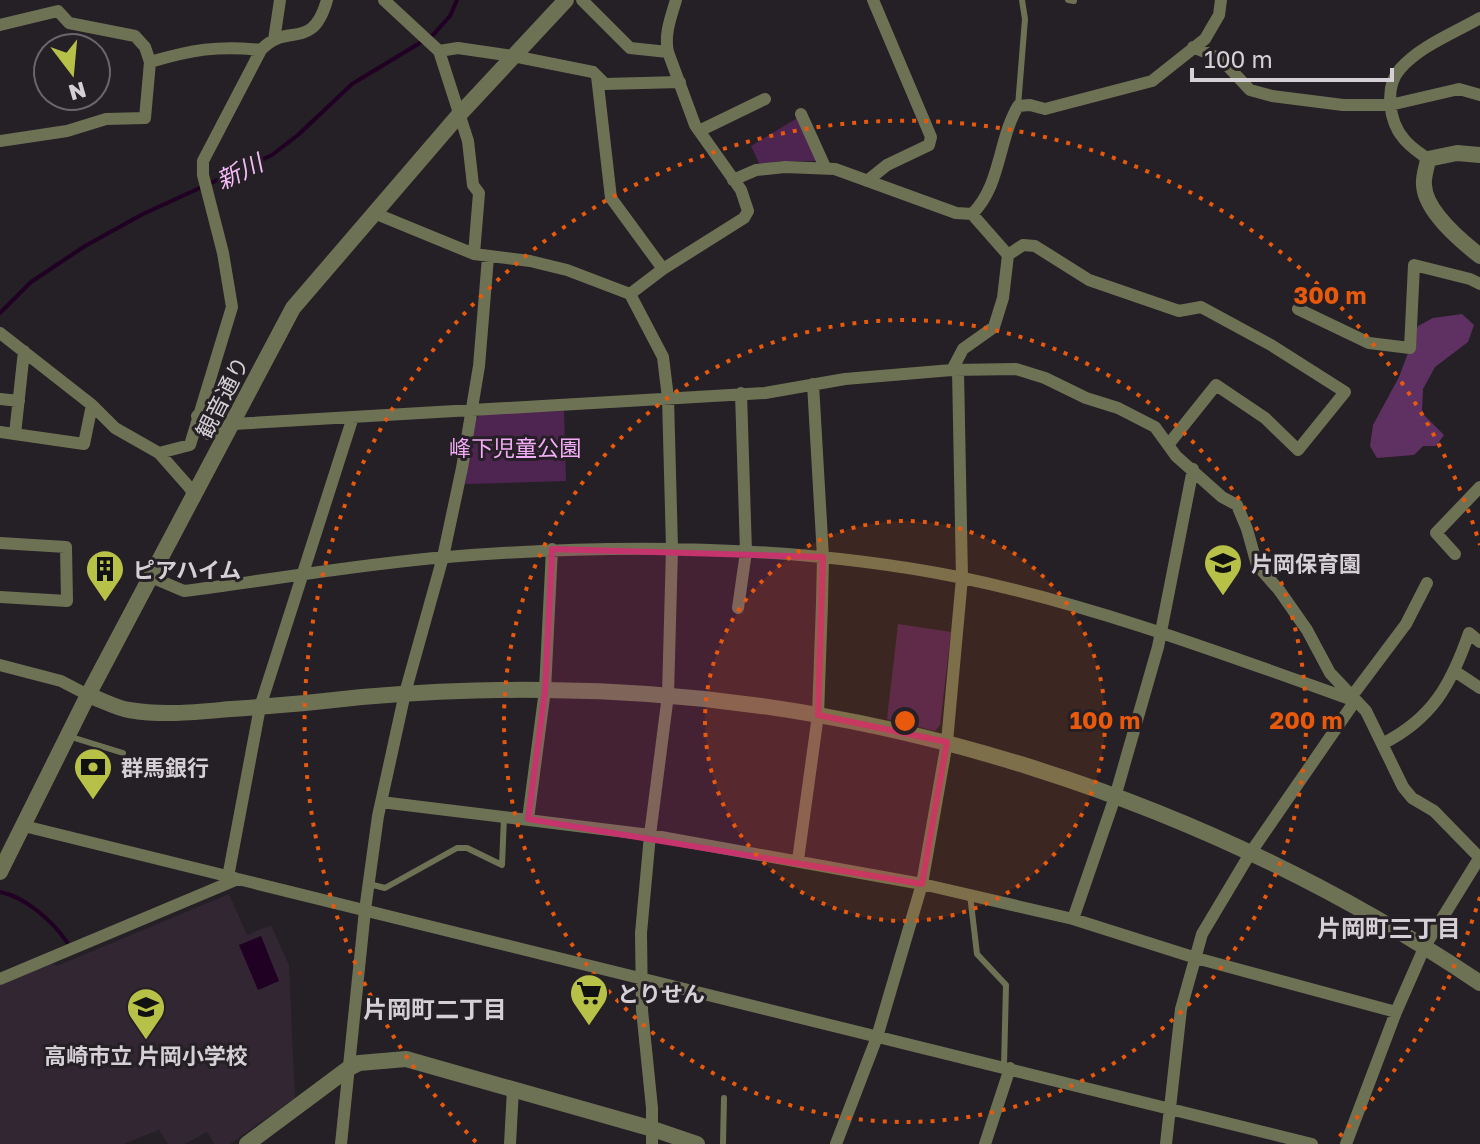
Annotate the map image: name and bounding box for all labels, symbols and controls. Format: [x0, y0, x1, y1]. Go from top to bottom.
north arrow [32, 32, 112, 112]
scale bar [1192, 32, 1392, 82]
text: 100 m [1204, 44, 1273, 73]
text: N [66, 76, 89, 107]
water label: 新川 [211, 146, 270, 195]
text: 300 m [1294, 280, 1366, 309]
street label: 観音通り [190, 352, 254, 442]
park label: 峰下児童公園 [449, 434, 581, 461]
school or university icon: 片岡保育園 [1202, 542, 1244, 597]
building icon: ピアハイム [84, 548, 126, 603]
place label: 片岡保育園 [1251, 550, 1361, 577]
place label: ピアハイム [133, 556, 241, 583]
text: 100 m [1070, 705, 1140, 734]
text: 200 m [1270, 705, 1342, 734]
centre of rings [891, 707, 919, 735]
bank icon: 群馬銀行 [72, 746, 114, 801]
place label: 群馬銀行 [121, 754, 209, 781]
district label: 片岡町三丁目 [1317, 913, 1461, 942]
supermarket icon: とりせん [568, 972, 610, 1027]
place label: とりせん [617, 980, 705, 1007]
school or university icon: 高崎市立 片岡小学校 [125, 986, 167, 1041]
district label: 片岡町二丁目 [363, 994, 507, 1023]
place label: 高崎市立 片岡小学校 [44, 1042, 248, 1069]

